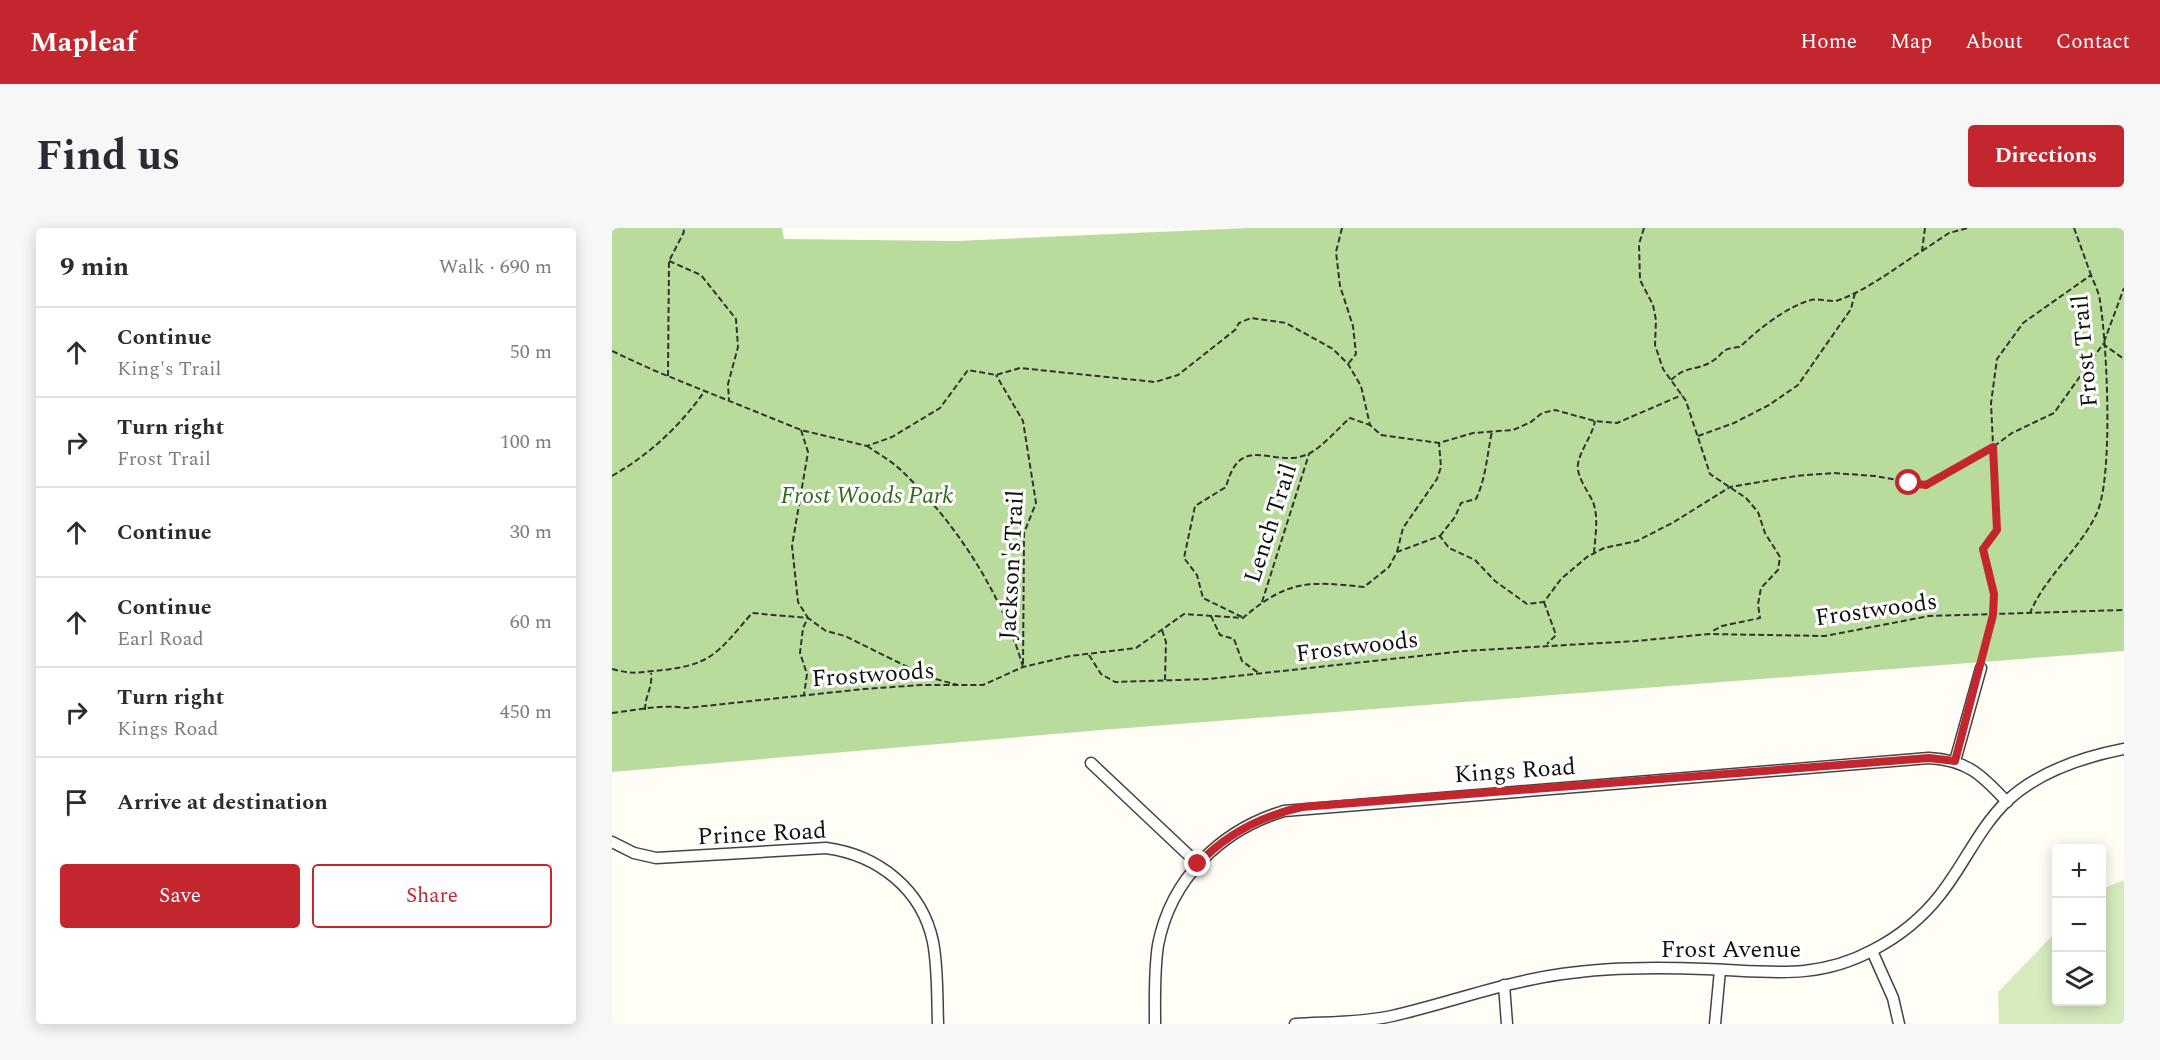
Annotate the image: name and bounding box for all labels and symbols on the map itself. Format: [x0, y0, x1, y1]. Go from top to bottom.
street label: Frost Trail [2062, 293, 2108, 409]
street label: Lench Trail [1235, 459, 1307, 588]
route start [1895, 469, 1921, 495]
park label: Frost Woods Park [780, 478, 954, 514]
street label: Jackson'sTrail [990, 489, 1034, 641]
street label: Frostwoods [1813, 584, 1940, 636]
street label: Frostwoods [1294, 622, 1420, 672]
street label: Frostwoods [810, 653, 936, 697]
street label: Kings Road [1453, 749, 1577, 793]
street label: Prince Road [697, 813, 828, 855]
route end [1184, 850, 1210, 876]
street label: Frost Avenue [1661, 932, 1801, 968]

